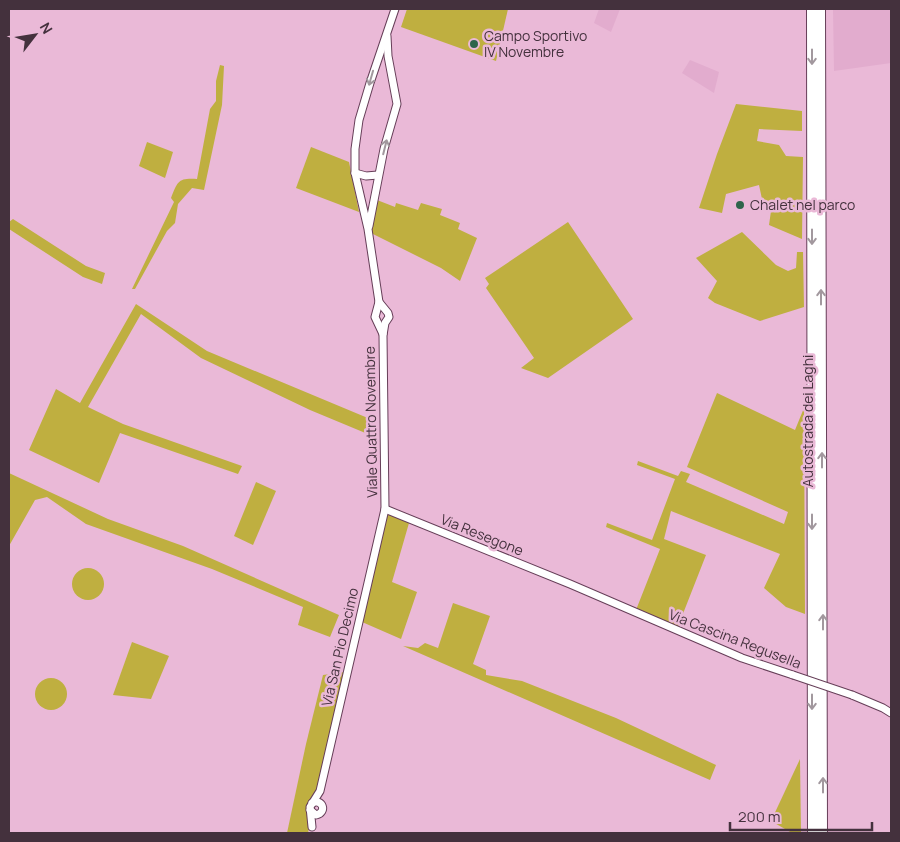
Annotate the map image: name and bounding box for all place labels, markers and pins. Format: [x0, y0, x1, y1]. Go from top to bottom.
place label: Campo Sportivo IV Novembre [484, 26, 587, 61]
marker: Campo Sportivo IV Novembre [468, 38, 480, 50]
place label: Chalet nel parco [750, 195, 855, 214]
marker: Chalet nel parco [734, 199, 746, 211]

